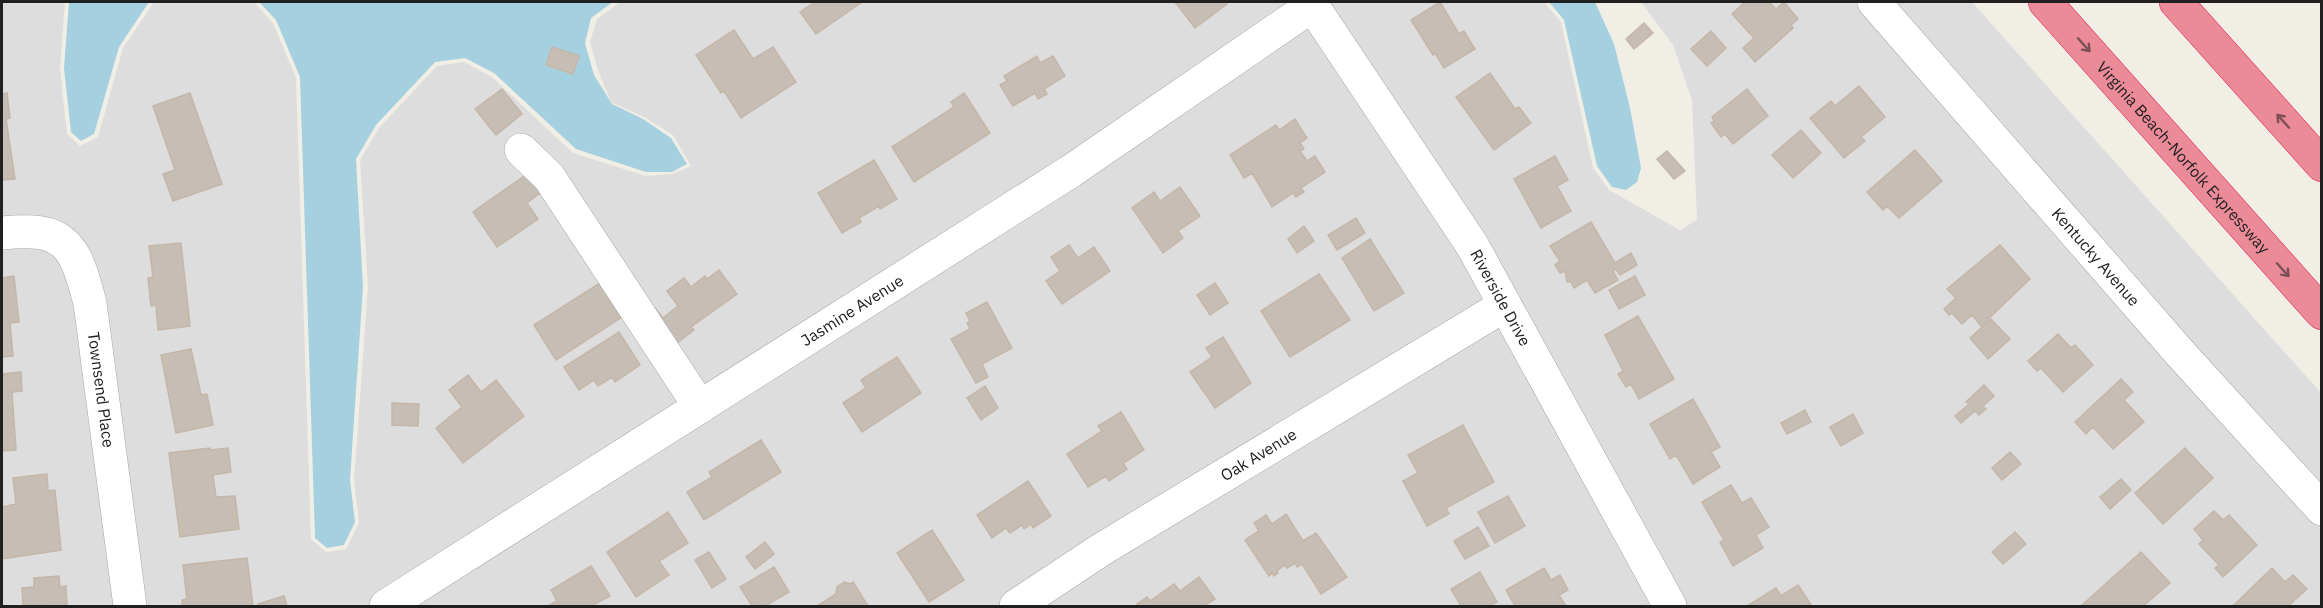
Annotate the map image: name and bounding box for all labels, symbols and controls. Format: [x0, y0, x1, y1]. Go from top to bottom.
one-way arrow [2077, 37, 2091, 52]
street label: Virginia Beach-Norfolk Expressway [2092, 57, 2274, 258]
one-way arrow [2276, 114, 2290, 129]
street label: Kentucky Avenue [2048, 203, 2145, 310]
street label: Riverside Drive [1466, 246, 1536, 350]
one-way arrow [2276, 262, 2290, 277]
street label: Jasmine Avenue [797, 270, 907, 350]
street label: Townsend Place [84, 331, 119, 449]
street label: Oak Avenue [1217, 424, 1300, 485]

